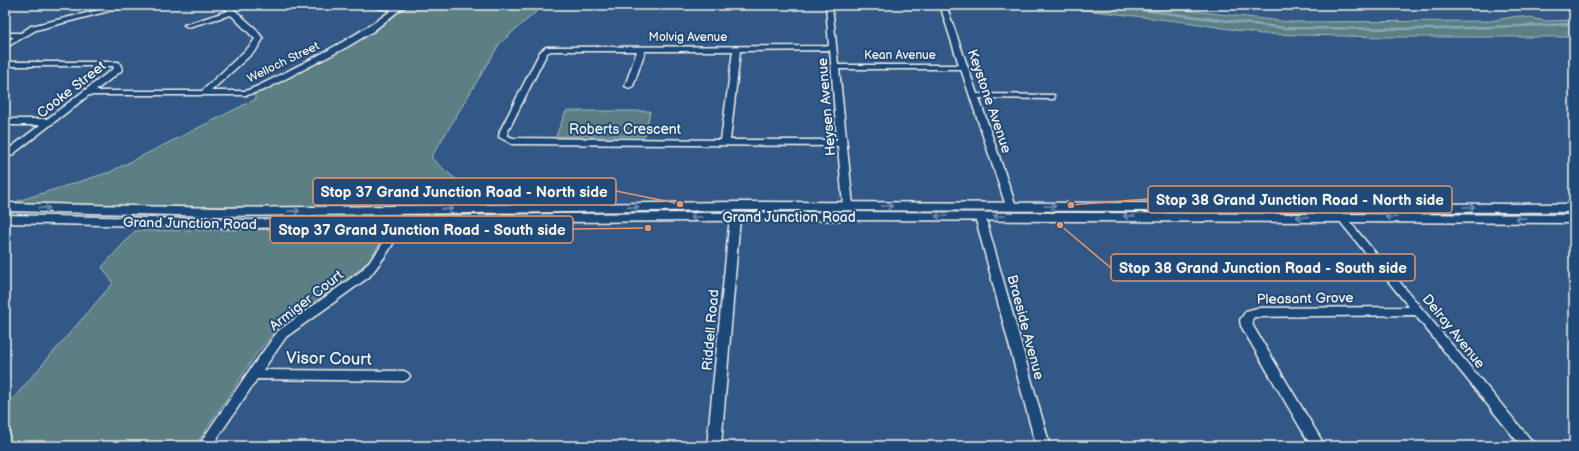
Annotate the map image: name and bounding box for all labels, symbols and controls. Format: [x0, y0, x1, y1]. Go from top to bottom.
street label: Molvig Avenue [649, 30, 727, 45]
street label: Welloch Street [245, 38, 322, 86]
street label: Keystone Avenue [964, 47, 1015, 155]
street label: Kean Avenue [864, 48, 936, 63]
street label: Cooke Street [33, 57, 110, 122]
street label: Heysen Avenue [814, 57, 839, 157]
street label: Roberts Crescent [569, 121, 682, 138]
callout: Stop 37 Grand Junction Road - North side [313, 178, 616, 205]
text: Stop 37 Grand Junction Road - North side [320, 183, 608, 202]
callout: Stop 38 Grand Junction Road - North side [1148, 186, 1452, 213]
text: Stop 38 Grand Junction Road - North side [1156, 191, 1444, 210]
one-way arrow [880, 202, 893, 210]
one-way arrow [1043, 202, 1056, 210]
one-way arrow [626, 203, 639, 211]
one-way arrow [37, 204, 50, 212]
one-way arrow [1462, 204, 1475, 211]
one-way arrow [440, 205, 453, 213]
one-way arrow [287, 207, 300, 215]
street label: Grand Junction Road [722, 209, 856, 226]
one-way arrow [935, 212, 948, 220]
one-way arrow [993, 212, 1006, 220]
one-way arrow [1123, 212, 1136, 220]
one-way arrow [690, 213, 703, 221]
one-way arrow [1296, 213, 1309, 221]
street label: Grand Junction Road [123, 214, 257, 233]
one-way arrow [1385, 214, 1398, 221]
one-way arrow [1515, 215, 1528, 222]
callout: Stop 37 Grand Junction Road - South side [270, 216, 573, 243]
text: Stop 37 Grand Junction Road - South side [278, 221, 566, 240]
callout: Stop 38 Grand Junction Road - South side [1111, 254, 1415, 281]
text: Stop 38 Grand Junction Road - South side [1119, 259, 1407, 278]
street label: Armiger Court [266, 266, 347, 334]
street label: Braeside Avenue [1003, 273, 1048, 381]
street label: Riddell Road [698, 289, 723, 371]
street label: Pleasant Grove [1256, 289, 1354, 308]
street label: Delray Avenue [1419, 291, 1489, 372]
street label: Visor Court [286, 348, 373, 370]

